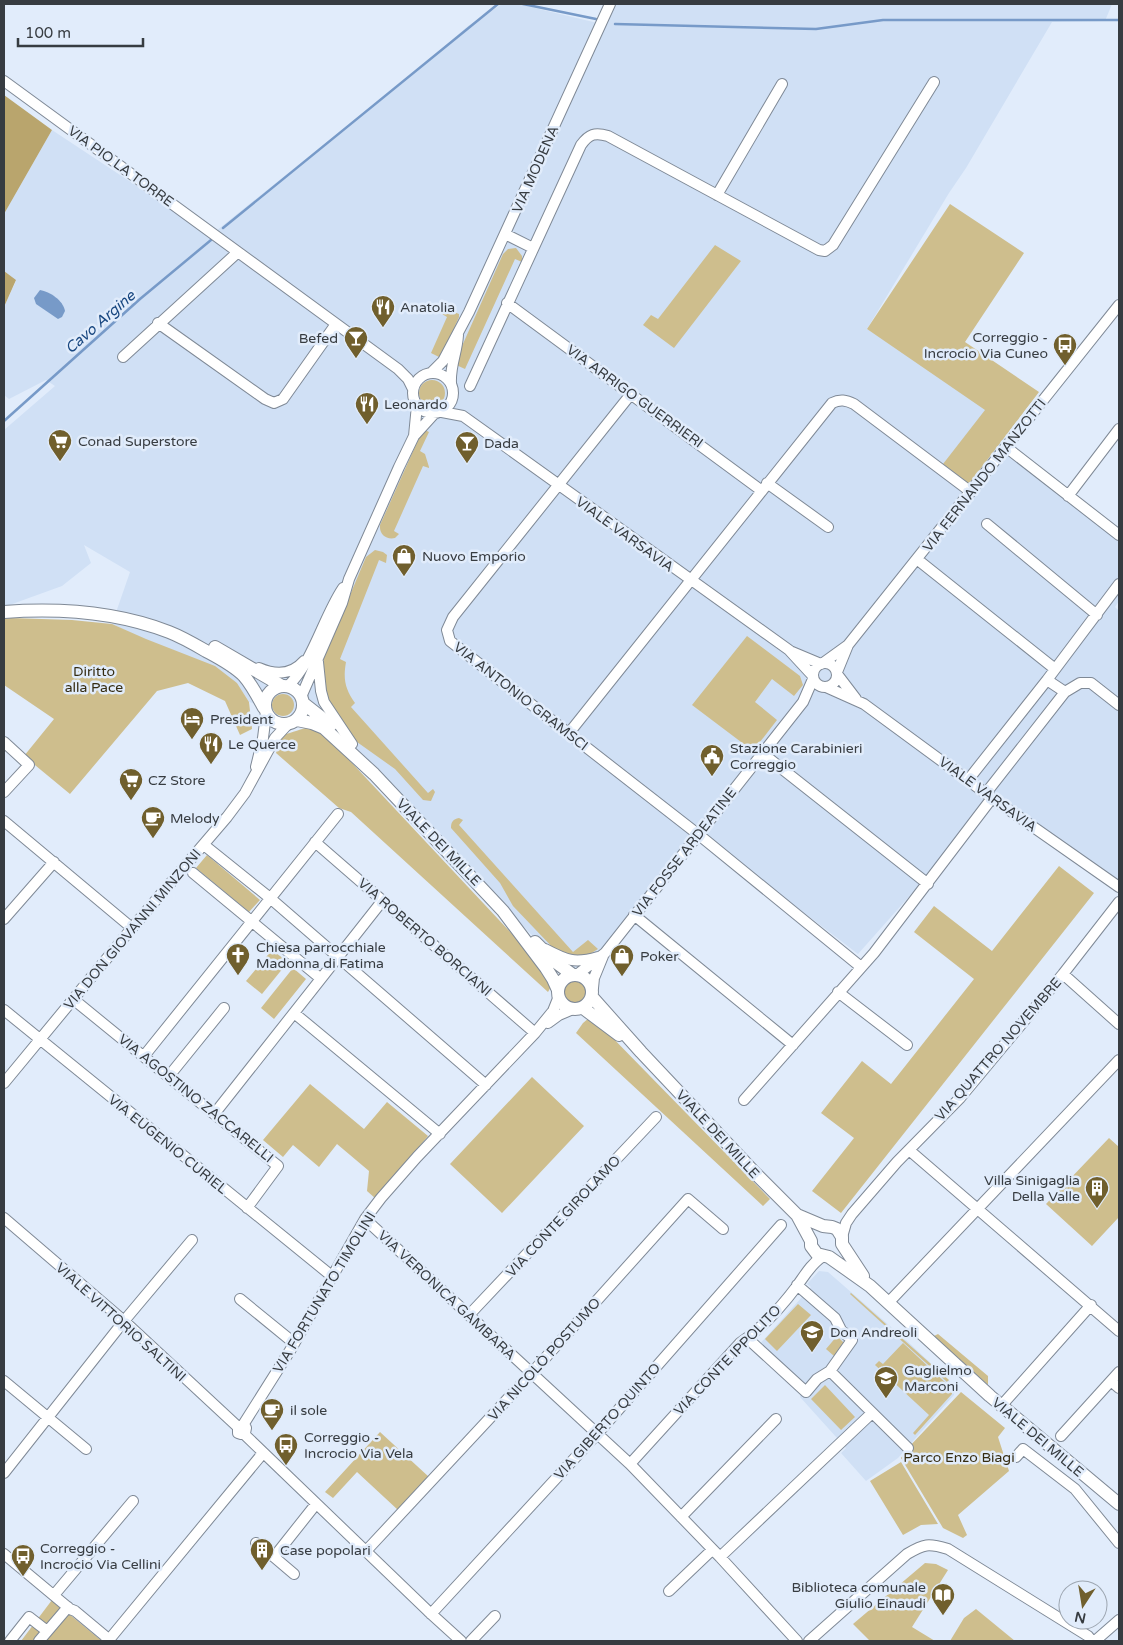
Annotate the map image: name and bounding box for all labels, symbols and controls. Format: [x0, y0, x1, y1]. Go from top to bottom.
scale bar [18, 15, 142, 47]
text: 100 m [25, 24, 71, 42]
street label: VIA PIO LA TORRE [65, 122, 177, 210]
street label: VIA MODENA [509, 123, 562, 216]
water label: Cavo Argine [61, 286, 140, 357]
restaurant icon: Anatolia [370, 294, 396, 328]
place label: Anatolia [400, 299, 455, 316]
bar icon: Befed [343, 325, 369, 359]
place label: Correggio - Incrocio Via Cuneo [924, 329, 1048, 362]
place label: Befed [299, 330, 338, 347]
bus stop icon: Correggio - Incrocio Via Cuneo [1052, 332, 1078, 366]
street label: VIA ARRIGO GUERRIERI [563, 341, 706, 452]
restaurant icon: Leonardo [354, 391, 380, 425]
street label: VIA FERNANDO MANZOTTI [919, 395, 1050, 555]
place label: Leonardo [384, 396, 447, 413]
supermarket icon: Conad Superstore [47, 428, 73, 462]
bar icon: Dada [454, 430, 480, 464]
place label: Conad Superstore [78, 433, 198, 450]
place label: Dada [484, 435, 519, 452]
street label: VIALE VARSAVIA [572, 493, 677, 576]
shop icon: Nuovo Emporio [391, 543, 417, 577]
place label: Nuovo Emporio [422, 548, 526, 565]
street label: VIA ANTONIO GRAMSCI [450, 639, 591, 754]
park label: Diritto alla Pace [65, 663, 123, 696]
hotel icon: President [179, 706, 205, 740]
place label: President [210, 711, 274, 728]
restaurant icon: Le Querce [198, 731, 224, 765]
place label: Le Querce [228, 736, 296, 753]
place label: Stazione Carabinieri Correggio [730, 740, 863, 773]
public building icon: Stazione Carabinieri Correggio [699, 743, 725, 777]
street label: VIALE VARSAVIA [935, 753, 1040, 836]
supermarket icon: CZ Store [118, 767, 144, 801]
place label: CZ Store [148, 772, 206, 789]
street label: VIA FOSSE ARDEATINE [629, 784, 740, 920]
street label: VIALE DEI MILLE [393, 795, 485, 889]
cafe icon: Melody [140, 805, 166, 839]
place label: Melody [170, 810, 220, 827]
street label: VIA DON GIOVANNI MINZONI [60, 846, 205, 1013]
street label: VIA ROBERTO BORCIANI [354, 875, 495, 1000]
place label: Chiesa parrocchiale Madonna di Fatima [256, 939, 386, 972]
church icon: Chiesa parrocchiale Madonna di Fatima [225, 942, 251, 976]
shop icon: Poker [609, 943, 635, 977]
place label: Poker [640, 948, 679, 965]
street label: VIA QUATTRO NOVEMBRE [932, 974, 1065, 1124]
street label: VIA AGOSTINO ZACCARELLI [115, 1031, 277, 1166]
street label: VIALE DEI MILLE [672, 1087, 763, 1182]
street label: VIA EUGENIO CURIEL [105, 1091, 231, 1198]
street label: VIA CONTE GIROLAMO [503, 1152, 624, 1281]
place label: Villa Sinigaglia Della Valle [984, 1172, 1080, 1205]
building icon: Villa Sinigaglia Della Valle [1084, 1175, 1110, 1209]
street label: VIA FORTUNATO TIMOLINI [269, 1208, 379, 1376]
street label: VIA VERONICA GAMBARA [374, 1227, 519, 1364]
street label: VIALE VITTORIO SALTINI [52, 1259, 189, 1385]
street label: VIA NICOLÒ POSTUMO [485, 1294, 604, 1424]
street label: VIA CONTE IPPOLITO [670, 1302, 784, 1419]
school or university icon: Don Andreoli [799, 1319, 825, 1353]
place label: Don Andreoli [830, 1324, 917, 1341]
street label: VIA GIBERTO QUINTO [551, 1360, 664, 1483]
place label: Guglielmo Marconi [904, 1362, 972, 1395]
school or university icon: Guglielmo Marconi [873, 1365, 899, 1399]
street label: VIALE DEI MILLE [988, 1394, 1087, 1481]
cafe icon: il sole [259, 1397, 285, 1431]
place label: il sole [290, 1402, 327, 1419]
place label: Correggio - Incrocio Via Vela [304, 1429, 413, 1462]
bus stop icon: Correggio - Incrocio Via Vela [273, 1432, 299, 1466]
park label: Parco Enzo Biagi [903, 1449, 1015, 1466]
building icon: Case popolari [249, 1537, 275, 1571]
place label: Correggio - Incrocio Via Cellini [40, 1540, 161, 1573]
place label: Case popolari [280, 1542, 371, 1559]
bus stop icon: Correggio - Incrocio Via Cellini [10, 1543, 36, 1577]
place label: Biblioteca comunale Giulio Einaudi [791, 1579, 926, 1612]
north arrow [1058, 1580, 1108, 1630]
library icon: Biblioteca comunale Giulio Einaudi [930, 1582, 956, 1616]
text: N [1073, 1608, 1088, 1627]

